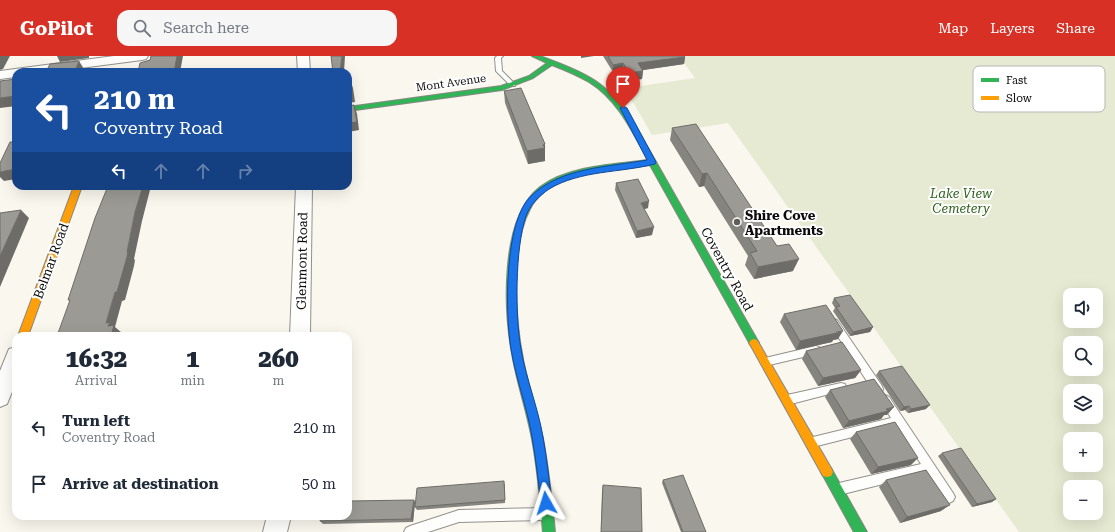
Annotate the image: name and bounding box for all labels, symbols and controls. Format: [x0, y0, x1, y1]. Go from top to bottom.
search box [117, 10, 397, 46]
text: GoPilot [20, 17, 93, 40]
icon: search [131, 17, 153, 39]
text: Search here [163, 19, 249, 37]
text: Map [938, 20, 968, 36]
text: Layers [990, 20, 1034, 36]
text: Share [1056, 20, 1095, 36]
legend [973, 66, 1105, 112]
pin [606, 67, 640, 108]
street label: Mont Avenue [415, 72, 487, 94]
icon: arrive [612, 73, 634, 95]
text: Fast [1006, 74, 1027, 87]
text: 210 m [94, 83, 175, 116]
icon: left [28, 84, 80, 136]
text: Slow [1006, 92, 1033, 105]
text: Coventry Road [94, 117, 223, 138]
icon: left [108, 160, 130, 182]
icon: ahead [150, 160, 172, 182]
icon: ahead [192, 160, 214, 182]
icon: right [234, 160, 256, 182]
park label: Lake View Cemetery [929, 186, 993, 216]
place label: Shire Cove Apartments [745, 208, 823, 238]
street label: Glenmont Road [294, 211, 310, 310]
marker: Shire Cove Apartments [732, 217, 742, 227]
street label: Belmar Road [30, 221, 72, 301]
street label: Coventry Road [698, 225, 756, 314]
map controls [1063, 288, 1103, 520]
button: sound [1063, 288, 1103, 328]
button: search [1063, 336, 1103, 376]
text: 16:32 [65, 345, 127, 373]
text: 1 [186, 345, 199, 373]
text: 260 [258, 345, 299, 373]
text: Arrival [75, 373, 117, 388]
text: min [180, 373, 205, 388]
text: m [272, 373, 284, 388]
button: layers [1063, 384, 1103, 424]
text: Turn left [62, 412, 130, 430]
icon: left [28, 417, 50, 439]
text: 210 m [293, 419, 336, 437]
text: Coventry Road [62, 430, 155, 445]
button: + [1063, 432, 1103, 472]
icon: arrive [28, 473, 50, 495]
text: Arrive at destination [62, 475, 218, 493]
text: 50 m [302, 475, 336, 493]
button: − [1063, 480, 1103, 520]
position arrow [525, 482, 567, 524]

